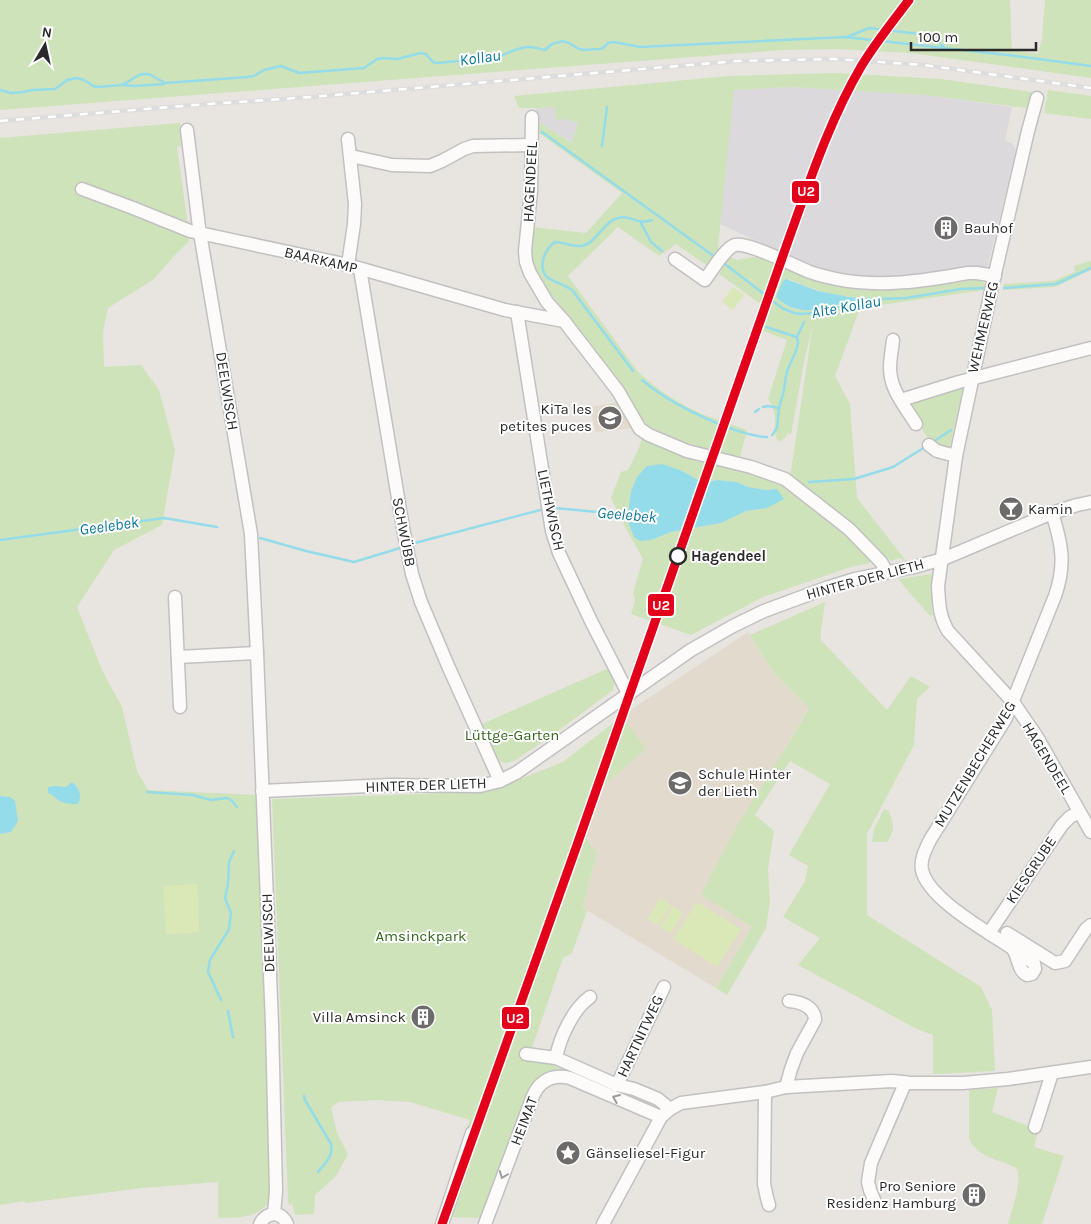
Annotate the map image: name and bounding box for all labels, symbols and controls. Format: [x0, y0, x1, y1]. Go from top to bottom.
north arrow [20, 20, 70, 70]
scale bar [911, 20, 1036, 52]
text: N [41, 23, 53, 42]
text: 100 m [918, 28, 958, 46]
water label: Kollau [458, 45, 502, 70]
street label: HAGENDEEL [519, 141, 541, 223]
line badge: U2 [791, 180, 820, 204]
text: U2 [797, 183, 815, 200]
building icon: Bauhof [933, 215, 959, 241]
place label: Bauhof [964, 219, 1014, 237]
street label: BAARKAMP [283, 243, 359, 277]
street label: WEHMERWEG [964, 279, 1002, 375]
water label: Alte Kollau [810, 291, 882, 322]
street label: DEELWISCH [212, 351, 242, 431]
place label: KiTa les petites puces [499, 400, 592, 435]
school or university icon: KiTa les petites puces [597, 405, 623, 431]
street label: LIETHWISCH [534, 467, 568, 553]
street label: SCHWÜBB [388, 496, 420, 568]
bar icon: Kamin [998, 496, 1024, 522]
place label: Kamin [1028, 500, 1073, 518]
water label: Geelebek [596, 502, 658, 527]
water label: Geelebek [78, 512, 141, 539]
marker: Hagendeel [669, 547, 687, 565]
place label: Hagendeel [691, 547, 766, 565]
street label: HINTER DER LIETH [804, 555, 926, 603]
line badge: U2 [647, 593, 675, 617]
text: U2 [652, 597, 670, 614]
street label: MUTZENBECHERWEG [930, 698, 1020, 830]
street label: HAGENDEEL [1018, 719, 1076, 797]
park label: Lüttge-Garten [465, 726, 559, 744]
place label: Schule Hinter der Lieth [698, 765, 791, 800]
school or university icon: Schule Hinter der Lieth [667, 770, 693, 796]
street label: HINTER DER LIETH [365, 774, 487, 796]
street label: KIESGRUBE [1002, 833, 1060, 907]
street label: DEELWISCH [258, 893, 278, 973]
park label: Amsinckpark [375, 927, 467, 945]
street label: HARTNITWEG [613, 992, 667, 1080]
building icon: Villa Amsinck [410, 1004, 436, 1030]
line badge: U2 [501, 1006, 530, 1030]
place label: Villa Amsinck [313, 1008, 406, 1026]
text: U2 [506, 1010, 524, 1027]
street label: HEIMAT [506, 1094, 542, 1148]
one-way arrow [612, 1094, 621, 1104]
place icon: Gänseliesel-Figur [555, 1140, 581, 1166]
place label: Gänseliesel-Figur [586, 1144, 706, 1162]
one-way arrow [499, 1170, 510, 1179]
place label: Pro Seniore Residenz Hamburg [826, 1177, 957, 1212]
building icon: Pro Seniore Residenz Hamburg [961, 1182, 987, 1208]

